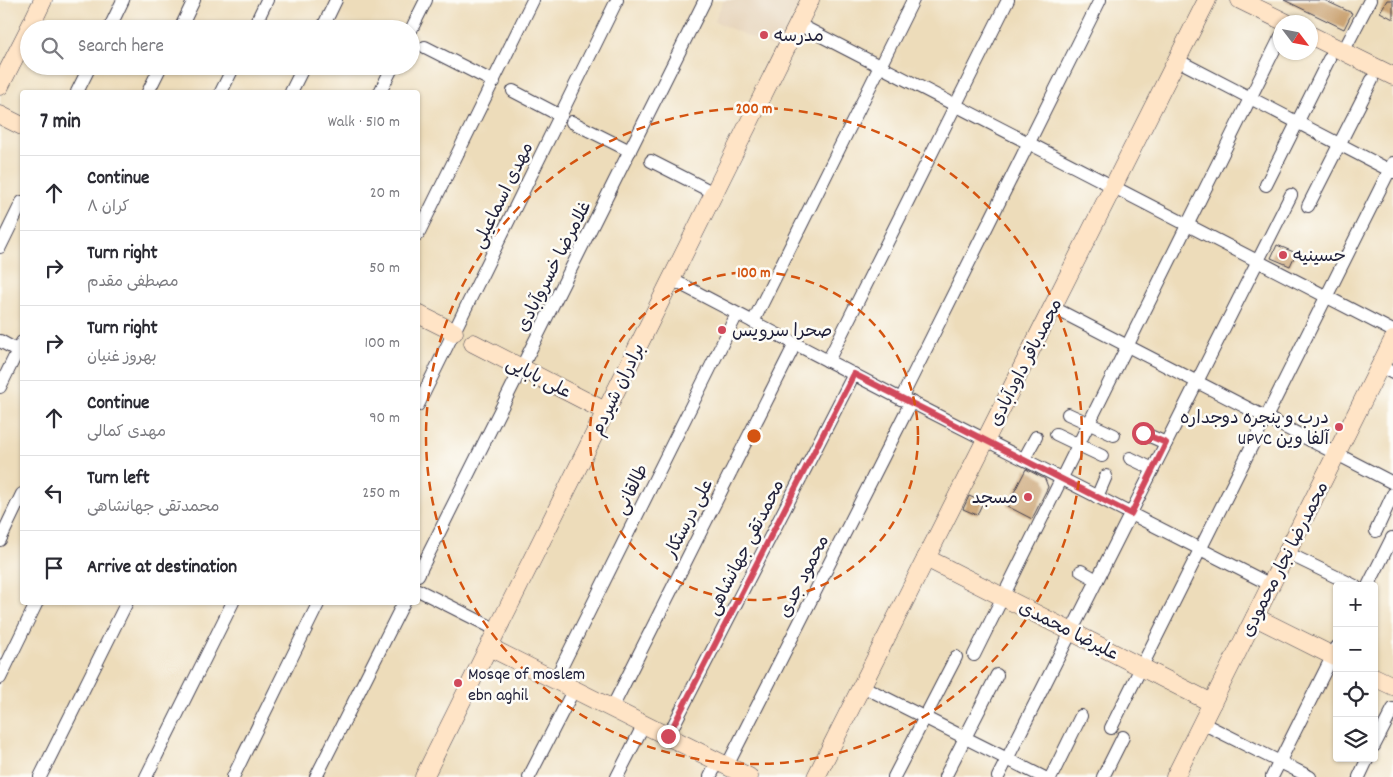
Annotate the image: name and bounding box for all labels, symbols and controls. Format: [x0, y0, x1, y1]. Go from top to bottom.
north arrow [1273, 15, 1318, 60]
search box [20, 20, 420, 75]
place label: مدرسه [774, 25, 824, 50]
marker: مدرسه [758, 29, 770, 41]
icon: search [38, 34, 66, 62]
text: Search here [78, 34, 164, 61]
text: 200 m [736, 99, 772, 121]
text: 7 min [40, 108, 81, 138]
text: Walk · 510 m [328, 111, 400, 134]
street label: مهدی اسماعیلی [468, 139, 541, 254]
text: Continue [87, 166, 149, 193]
icon: ahead [40, 179, 68, 207]
text: 20 m [370, 182, 400, 205]
text: کران ۸ [87, 196, 130, 219]
street label: غلامرضا خسروآبادی [511, 197, 599, 337]
text: Turn right [87, 241, 158, 268]
place label: حسینیه [1293, 245, 1346, 270]
marker: حسینیه [1277, 249, 1289, 261]
icon: right [40, 254, 68, 282]
text: 50 m [369, 257, 400, 280]
text: 100 m [737, 263, 771, 285]
text: مصطفی مقدم [87, 271, 179, 294]
street label: محمدباقر داودآبادی [984, 295, 1070, 431]
text: Turn right [87, 316, 158, 343]
place label: صحرا سرویس [732, 320, 832, 345]
marker: صحرا سرویس [716, 324, 728, 336]
icon: right [40, 329, 68, 357]
text: 100 m [364, 332, 400, 355]
street label: برادران شیردم [586, 340, 652, 440]
text: بهروز غنیان [87, 346, 157, 369]
street label: علی بابایی [501, 352, 575, 406]
text: Continue [87, 391, 149, 418]
icon: ahead [40, 404, 68, 432]
text: 90 m [369, 407, 400, 430]
place label: درب و پنجره دوجداره UPVC آلفا وین [1180, 407, 1331, 453]
text: مهدی کمالی [87, 421, 166, 444]
marker: درب و پنجره دوجداره UPVC آلفا وین [1333, 421, 1345, 433]
route start [1132, 422, 1155, 445]
centre of rings [745, 427, 763, 445]
street label: طالقانی [610, 461, 656, 520]
text: Turn left [87, 466, 150, 493]
street label: علی درستکار [659, 475, 721, 564]
street label: محمدتقی جهانشاهی [702, 476, 792, 620]
street label: محمدرضا نجار محمودی [1236, 478, 1336, 642]
icon: left [40, 479, 68, 507]
text: 250 m [362, 482, 400, 505]
place label: مسجد [972, 487, 1018, 512]
marker: مسجد [1022, 491, 1034, 503]
text: محمدتقی جهانشاهی [87, 496, 220, 519]
street label: محمود جدی [774, 532, 837, 623]
icon: arrive [40, 554, 68, 582]
text: Arrive at destination [87, 555, 237, 582]
map controls [1333, 582, 1378, 762]
button: + [1333, 582, 1378, 627]
street label: علیرضا محمدی [1014, 596, 1122, 668]
button: − [1333, 627, 1378, 672]
place label: Mosqe of moslem ebn aghil [468, 663, 585, 709]
button: locate [1333, 672, 1378, 717]
marker: Mosqe of moslem ebn aghil [452, 677, 464, 689]
button: layers [1333, 717, 1378, 762]
route end [657, 725, 680, 748]

